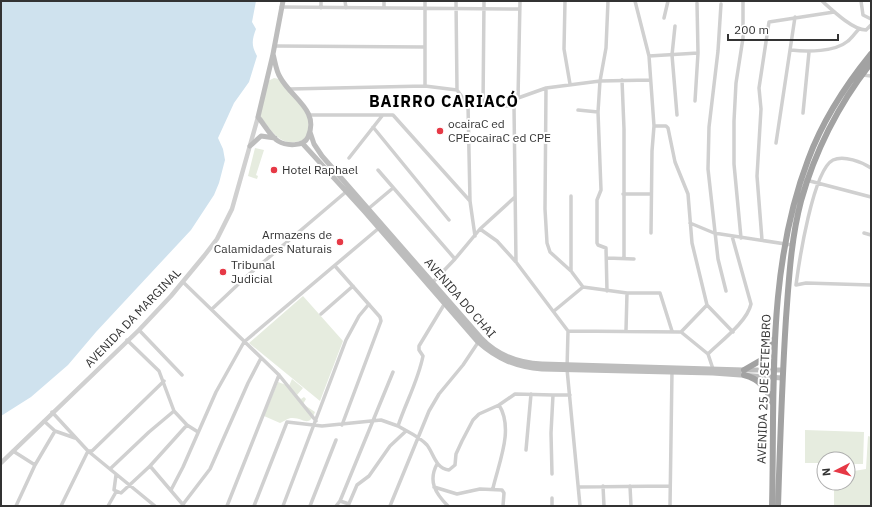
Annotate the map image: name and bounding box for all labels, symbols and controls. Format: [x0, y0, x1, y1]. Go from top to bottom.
scale bar [728, 16, 838, 42]
text: 200 m [734, 22, 769, 37]
district label: BAIRRO CARIACÓ [369, 90, 519, 111]
place label: ocairaC ed CPEocairaC ed CPE [448, 116, 551, 145]
marker: ocairaC ed CPEocairaC ed CPE [435, 126, 445, 136]
place label: Hotel Raphael [282, 162, 358, 177]
marker: Hotel Raphael [269, 165, 279, 175]
place label: Armazens de Calamidades Naturais [214, 227, 332, 256]
marker: Armazens de Calamidades Naturais [335, 237, 345, 247]
street label: AVENIDA DO CHAI [422, 255, 499, 341]
place label: Tribunal Judicial [231, 257, 275, 286]
street label: AVENIDA DA MARGINAL [81, 265, 184, 370]
marker: Tribunal Judicial [218, 267, 228, 277]
street label: AVENIDA 25 DE SETEMBRO [753, 314, 774, 464]
north arrow [816, 451, 856, 491]
text: N [819, 467, 833, 477]

